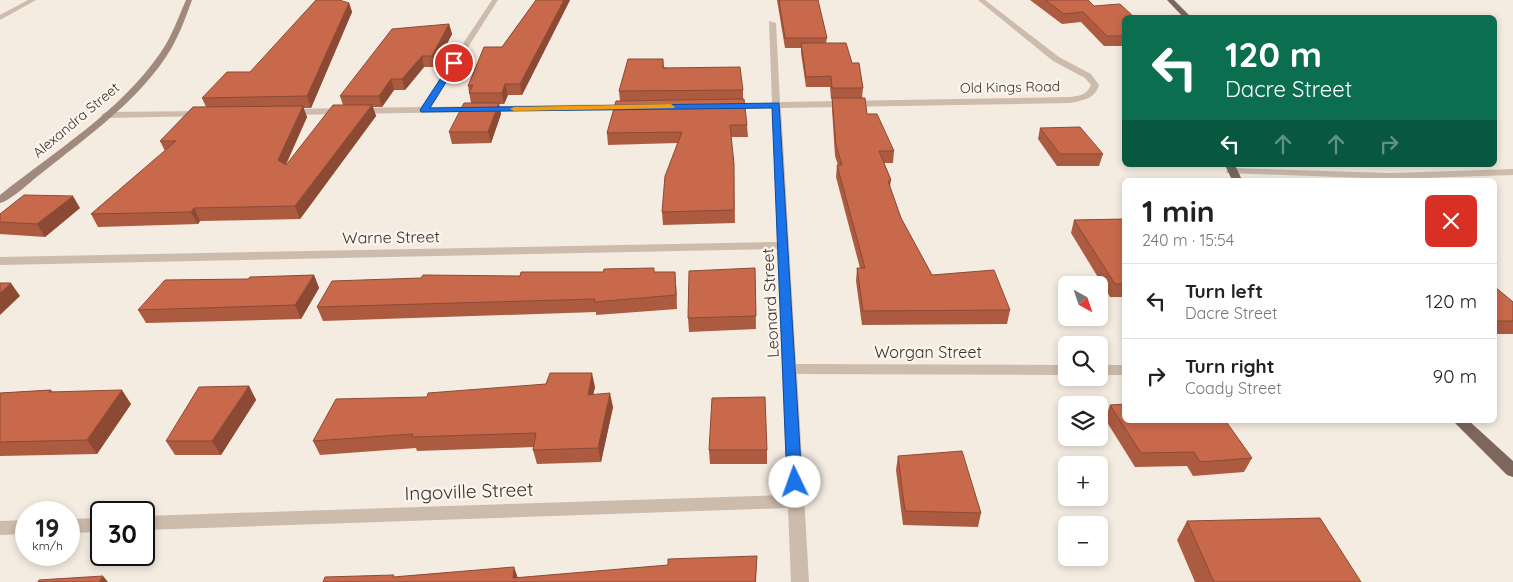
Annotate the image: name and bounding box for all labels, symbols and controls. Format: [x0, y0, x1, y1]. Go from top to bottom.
text: 120 m [1225, 32, 1322, 76]
icon: left [1142, 35, 1207, 100]
pin [433, 42, 475, 84]
icon: arrive [440, 49, 468, 77]
text: Dacre Street [1225, 75, 1352, 103]
street label: Old Kings Road [960, 77, 1060, 97]
street label: Alexandra Street [29, 78, 123, 161]
icon: left [1216, 130, 1244, 158]
icon: ahead [1269, 130, 1297, 158]
icon: ahead [1322, 130, 1350, 158]
icon: right [1375, 130, 1403, 158]
text: 1 min [1142, 192, 1215, 230]
button: close [1425, 195, 1477, 247]
street label: Warne Street [342, 226, 440, 248]
text: 240 m · 15:54 [1142, 230, 1234, 250]
street label: Leonard Street [757, 248, 783, 358]
north arrow [1058, 276, 1108, 326]
map controls [1058, 276, 1108, 566]
text: Turn left [1185, 279, 1263, 303]
icon: left [1142, 287, 1170, 315]
text: 120 m [1426, 289, 1477, 313]
text: Dacre Street [1185, 303, 1277, 323]
button: search [1058, 336, 1108, 386]
street label: Worgan Street [874, 342, 982, 362]
text: Turn right [1185, 354, 1274, 378]
icon: right [1142, 362, 1170, 390]
text: 90 m [1433, 364, 1477, 388]
text: Coady Street [1185, 378, 1282, 398]
button: layers [1058, 396, 1108, 446]
position arrow [768, 455, 820, 507]
button: + [1058, 456, 1108, 506]
street label: Ingoville Street [404, 477, 534, 505]
speed limit sign: 30 [90, 501, 155, 566]
text: 19 [36, 512, 59, 543]
button: − [1058, 516, 1108, 566]
text: km/h [32, 538, 63, 553]

